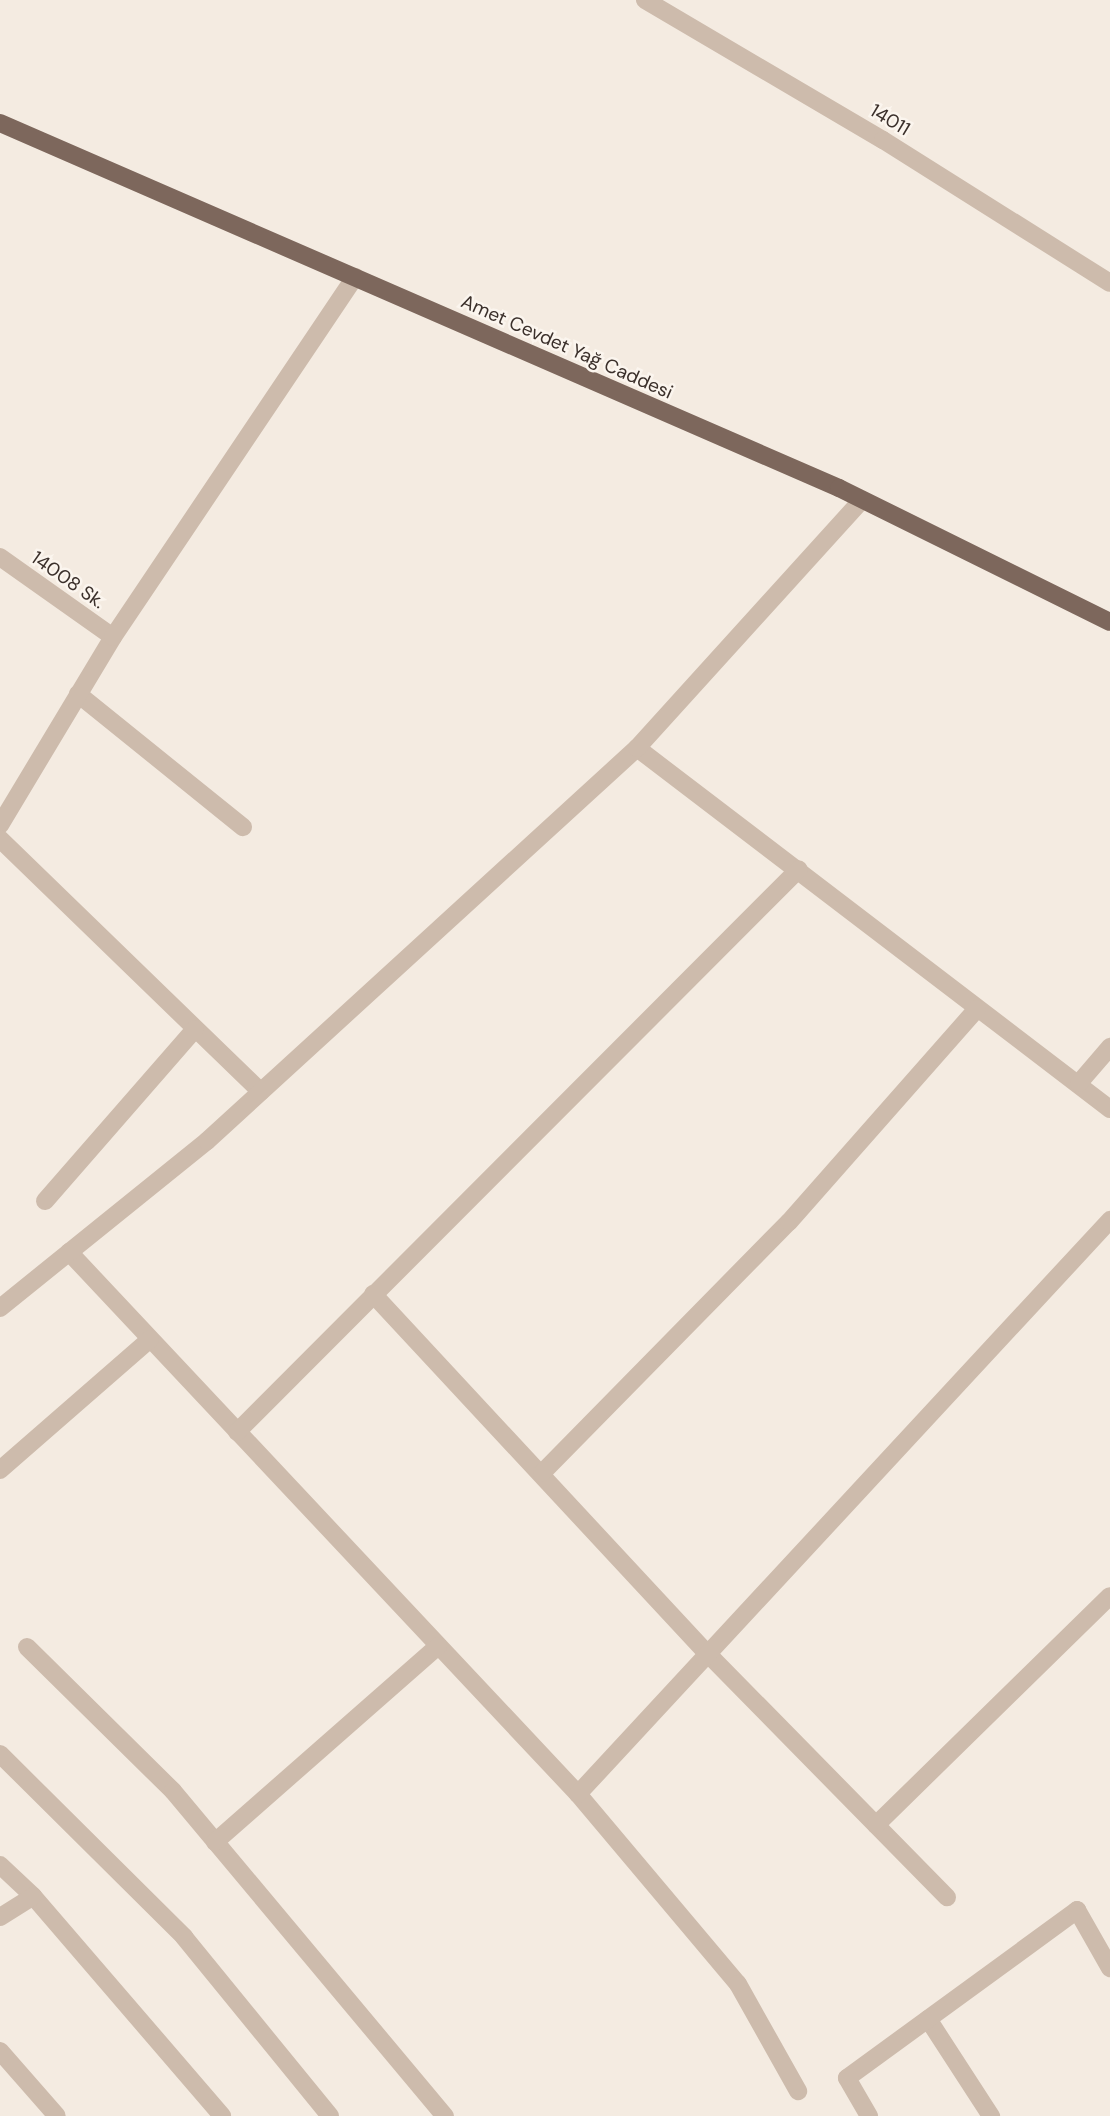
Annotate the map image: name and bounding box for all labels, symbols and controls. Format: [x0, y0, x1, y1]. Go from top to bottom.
street label: 14011 [866, 99, 914, 141]
street label: Amet Cevdet Yağ Caddesi [458, 290, 676, 404]
street label: 14008 Sk. [27, 546, 109, 614]

